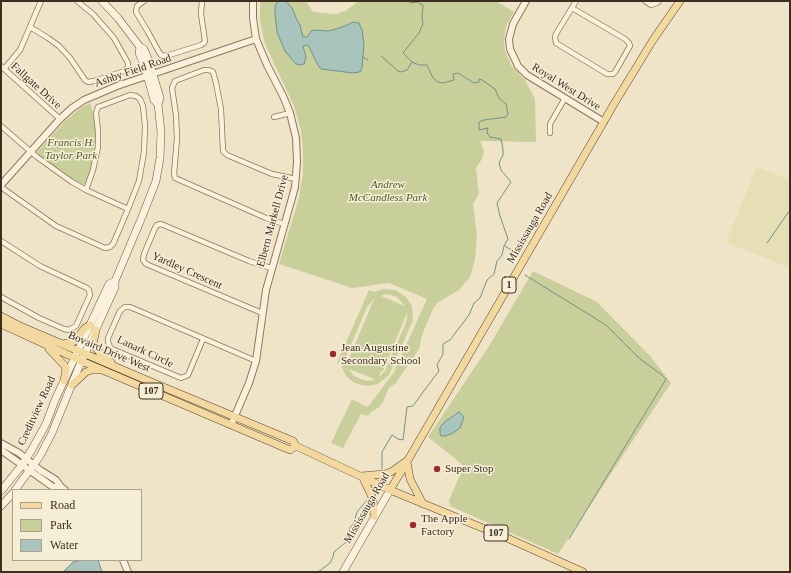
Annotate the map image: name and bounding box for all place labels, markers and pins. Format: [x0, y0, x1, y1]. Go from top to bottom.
place label: Jean Augustine Secondary School [341, 341, 421, 367]
marker: Jean Augustine Secondary School [328, 349, 338, 359]
place label: Super Stop [445, 462, 494, 476]
marker: Super Stop [432, 464, 442, 474]
place label: The Apple Factory [421, 512, 468, 538]
marker: The Apple Factory [408, 520, 418, 530]

